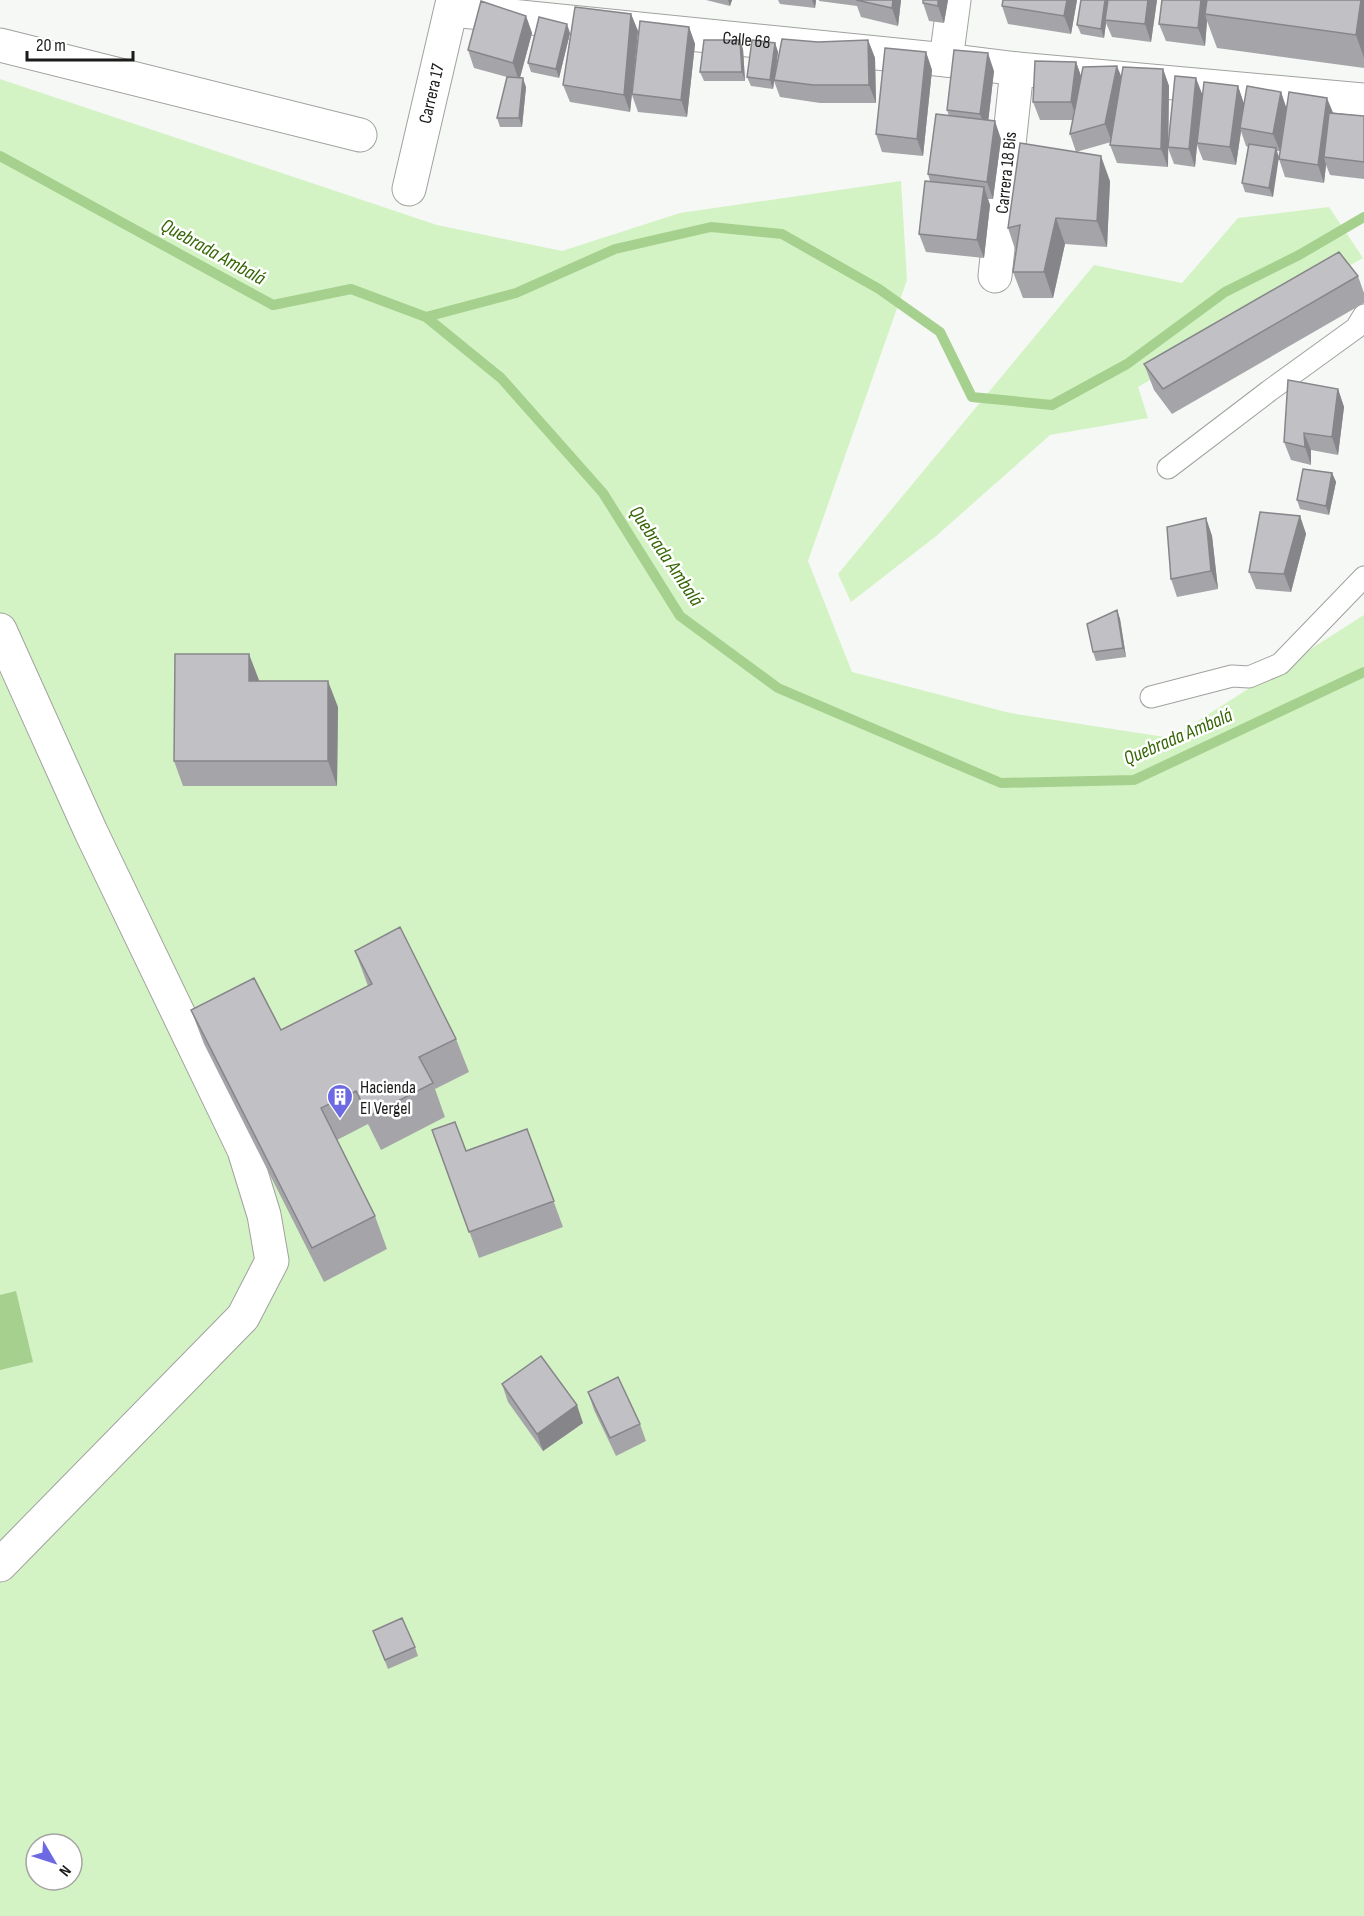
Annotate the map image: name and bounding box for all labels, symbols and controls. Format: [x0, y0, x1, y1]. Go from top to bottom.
scale bar [27, 24, 134, 62]
street label: Calle 68 [722, 27, 772, 53]
text: 20 m [36, 35, 66, 56]
street label: Carrera 17 [414, 61, 449, 126]
street label: Carrera 18 Bis [991, 131, 1021, 215]
water label: Quebrada Ambalá [157, 213, 269, 291]
water label: Quebrada Ambalá [624, 501, 708, 611]
water label: Quebrada Ambalá [1120, 703, 1236, 771]
place label: Hacienda El Vergel [360, 1077, 416, 1119]
building icon: Hacienda El Vergel [325, 1082, 355, 1120]
north arrow [24, 1832, 84, 1892]
text: N [54, 1861, 75, 1880]

